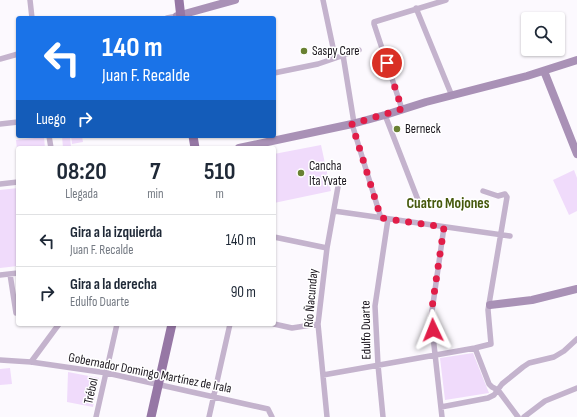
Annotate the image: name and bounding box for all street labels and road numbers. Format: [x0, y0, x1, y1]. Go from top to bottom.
street label: Río Ñacunday [300, 268, 322, 328]
street label: Edulfo Duarte [357, 300, 375, 360]
street label: Gobernador Domingo Martínez de Irala [67, 349, 233, 397]
street label: Trébol [80, 376, 102, 406]

